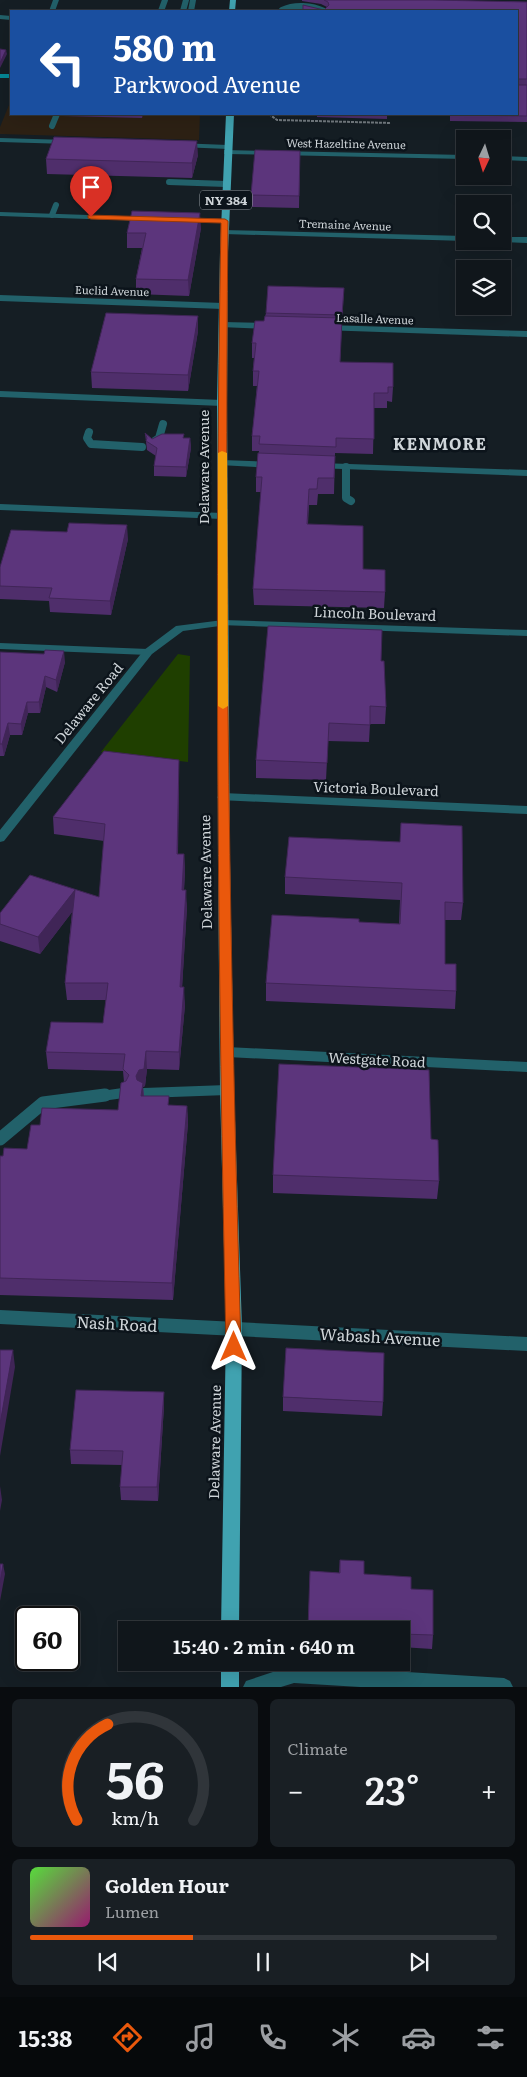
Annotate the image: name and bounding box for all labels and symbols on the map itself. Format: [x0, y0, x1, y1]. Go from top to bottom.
north arrow [456, 130, 511, 185]
street label: West Hazeltine Avenue [286, 134, 406, 152]
pin [70, 166, 112, 217]
road number: NY 384 [200, 190, 252, 210]
street label: Tremaine Avenue [298, 214, 392, 234]
street label: Euclid Avenue [75, 281, 150, 299]
street label: Lasalle Avenue [336, 309, 414, 327]
street label: Delaware Avenue [193, 410, 213, 524]
district label: KENMORE [393, 431, 487, 455]
street label: Lincoln Boulevard [313, 601, 437, 625]
street label: Delaware Road [49, 658, 127, 748]
street label: Victoria Boulevard [313, 776, 439, 800]
street label: Delaware Avenue [194, 815, 216, 929]
street label: Westgate Road [328, 1046, 427, 1072]
street label: Nash Road [76, 1309, 158, 1337]
position arrow [207, 1320, 259, 1372]
street label: Wabash Avenue [319, 1321, 441, 1351]
street label: Delaware Avenue [203, 1385, 225, 1499]
speed limit sign: 60 [15, 1606, 80, 1671]

